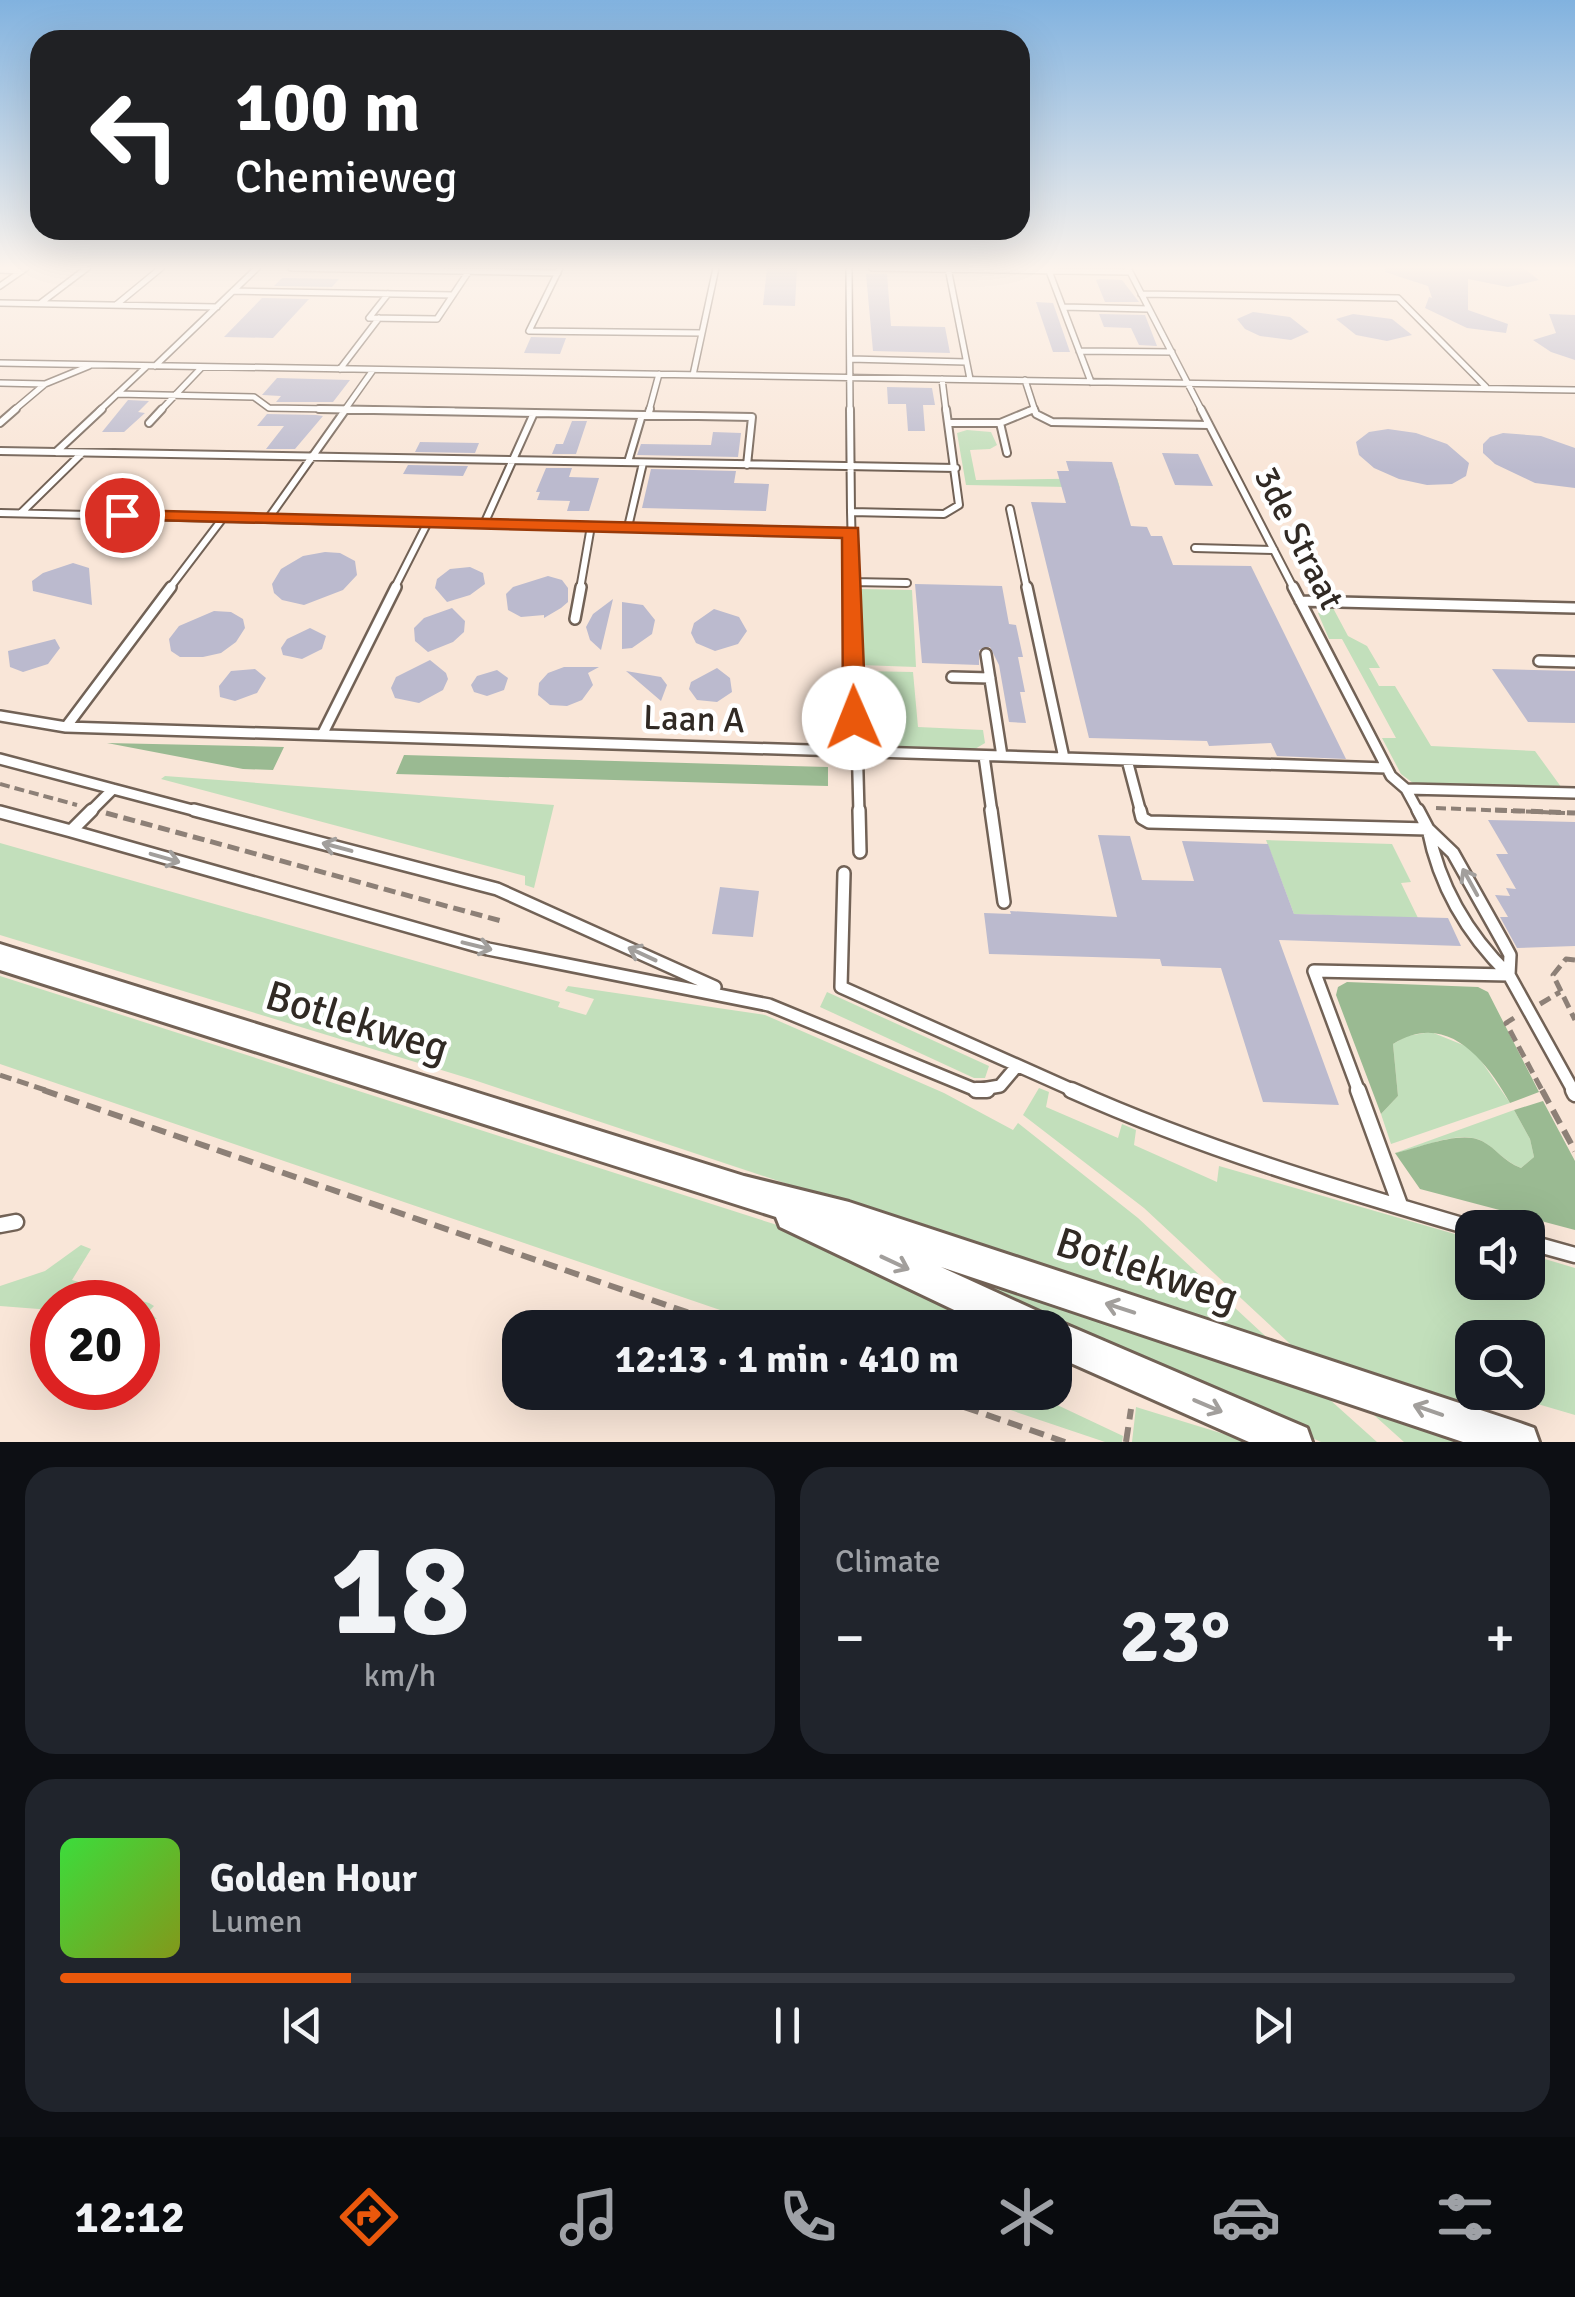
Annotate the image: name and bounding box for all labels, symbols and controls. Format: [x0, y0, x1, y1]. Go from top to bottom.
text: 100 m [235, 64, 420, 150]
icon: left [70, 70, 200, 200]
text: Chemieweg [235, 150, 457, 205]
street label: 3de Straat [1245, 459, 1353, 617]
pin [80, 473, 165, 558]
icon: arrive [95, 488, 150, 543]
position arrow [802, 666, 906, 770]
street label: Laan A [642, 696, 746, 742]
one-way arrow [322, 836, 353, 855]
one-way arrow [148, 850, 180, 868]
one-way arrow [1459, 868, 1479, 897]
one-way arrow [460, 938, 492, 956]
one-way arrow [627, 944, 658, 962]
street label: Botlekweg [259, 970, 455, 1074]
map controls [1455, 1210, 1545, 1410]
button: sound [1455, 1210, 1545, 1300]
street label: Botlekweg [1049, 1217, 1245, 1323]
one-way arrow [879, 1255, 909, 1274]
speed limit sign: 20 [30, 1280, 160, 1410]
one-way arrow [1104, 1298, 1136, 1316]
button: search [1455, 1320, 1545, 1410]
text: 12:13 · 1 min · 410 m [615, 1336, 959, 1383]
one-way arrow [1192, 1398, 1223, 1416]
one-way arrow [1413, 1400, 1445, 1418]
text: 18 [330, 1511, 470, 1671]
text: Climate [835, 1542, 941, 1581]
text: 23° [1120, 1590, 1231, 1683]
text: − [835, 1604, 865, 1672]
text: + [1485, 1604, 1515, 1672]
text: km/h [364, 1656, 436, 1695]
text: Golden Hour [210, 1855, 417, 1902]
text: Lumen [210, 1902, 302, 1941]
icon: previous [275, 1998, 330, 2053]
icon: pause [760, 1998, 815, 2053]
icon: next [1245, 1998, 1300, 2053]
icon: directions [334, 2182, 404, 2252]
icon: music [554, 2182, 624, 2252]
icon: phone [773, 2182, 843, 2252]
icon: climate [992, 2182, 1062, 2252]
icon: car [1211, 2182, 1281, 2252]
icon: filters [1430, 2182, 1500, 2252]
text: 12:12 [75, 2190, 185, 2245]

